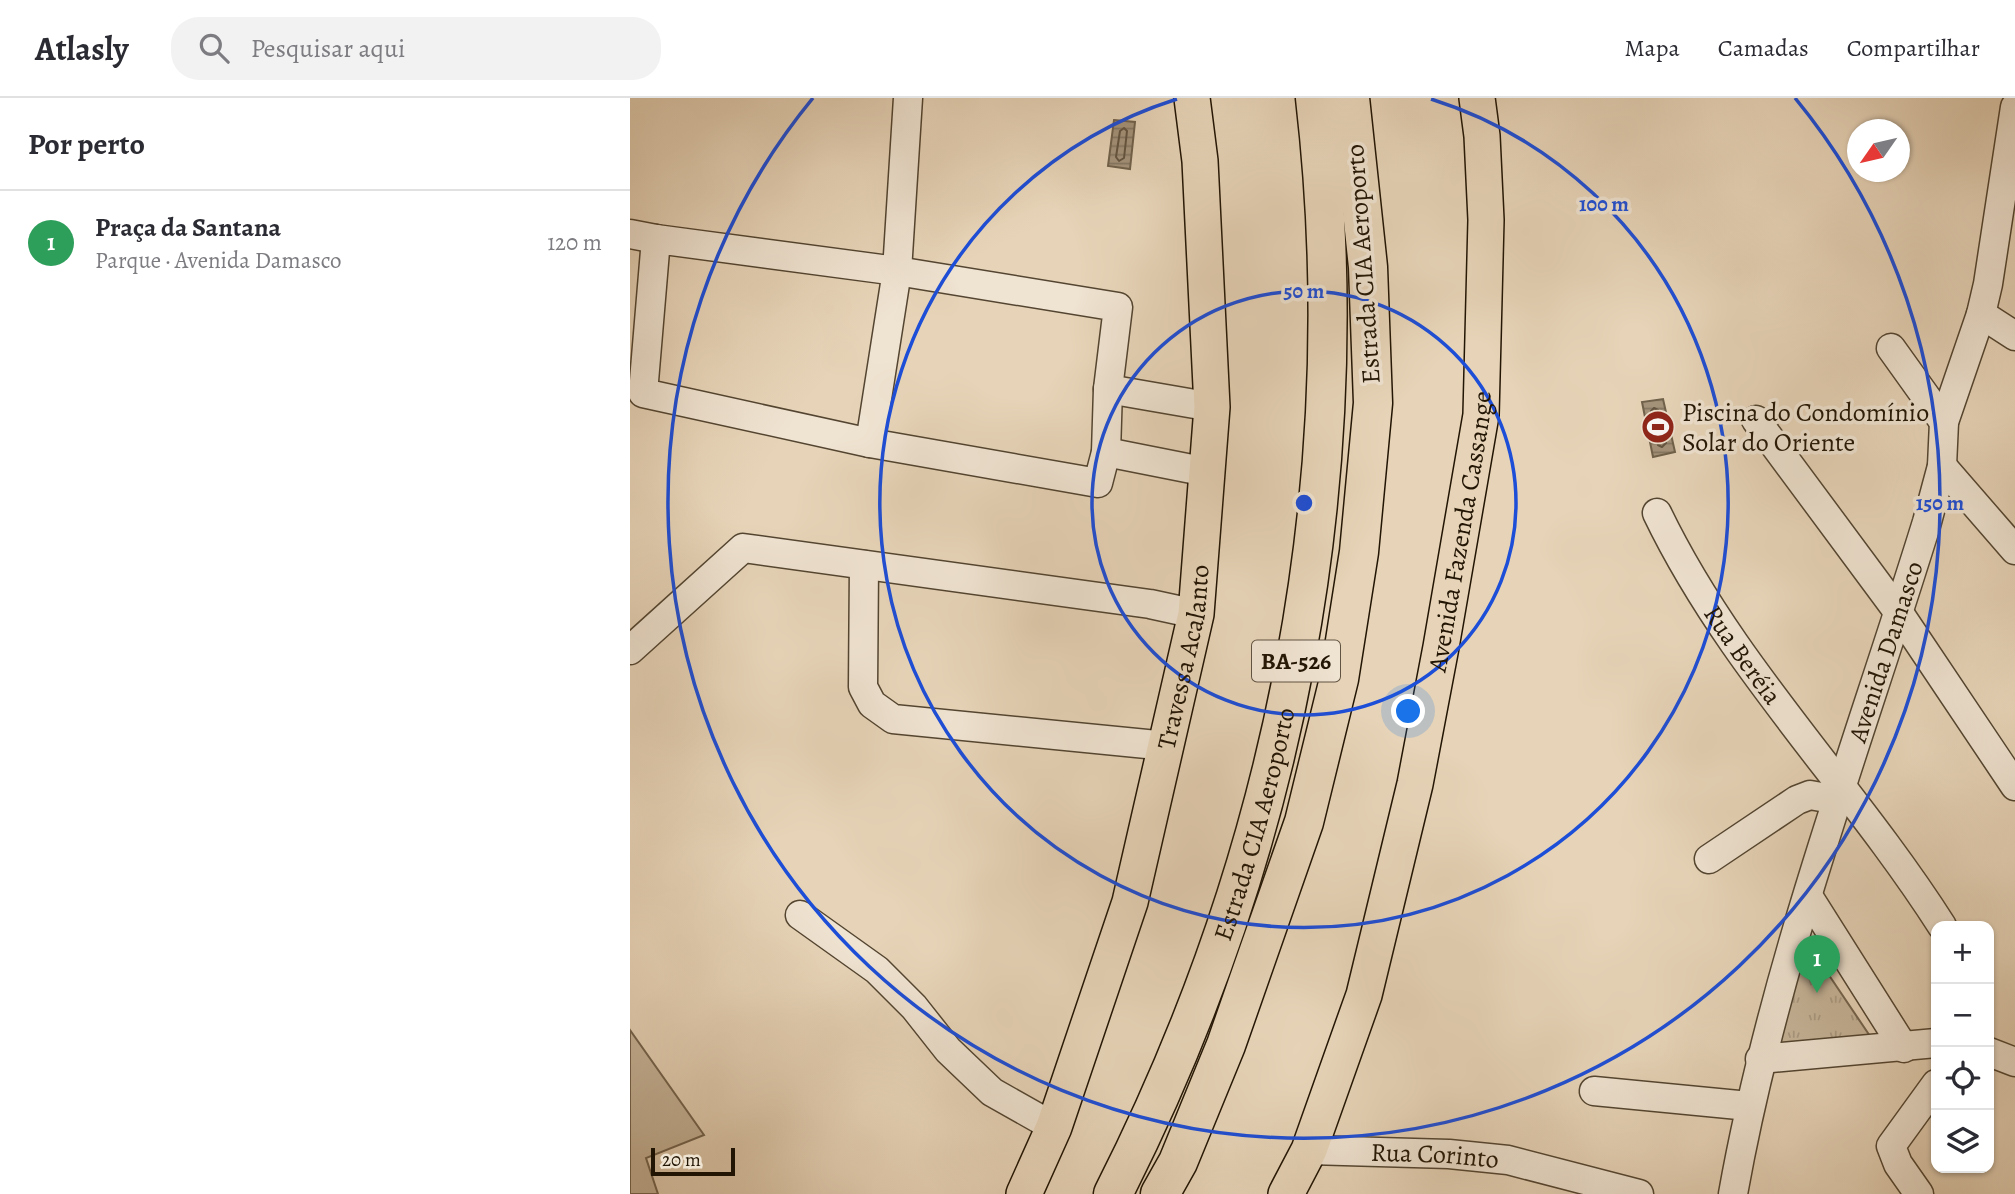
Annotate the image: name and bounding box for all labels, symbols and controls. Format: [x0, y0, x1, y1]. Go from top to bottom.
search box [171, 17, 661, 80]
text: Atlasly [35, 26, 129, 71]
icon: search [195, 29, 233, 67]
text: Pesquisar aqui [251, 31, 405, 66]
text: Mapa [1625, 32, 1680, 64]
text: Camadas [1718, 32, 1809, 64]
text: Compartilhar [1847, 32, 1980, 64]
north arrow [1847, 119, 1910, 182]
text: Por perto [28, 124, 145, 164]
street label: Estrada CIA Aeroporto [1337, 143, 1389, 385]
text: 100 m [1579, 190, 1629, 218]
text: Praça da Santana [95, 210, 281, 245]
text: 1 [47, 227, 55, 258]
text: 120 m [547, 227, 602, 258]
text: Parque · Avenida Damasco [95, 245, 342, 276]
text: 50 m [1284, 277, 1325, 305]
street label: Avenida Fazenda Cassange [1419, 391, 1499, 676]
place label: Piscina do Condomínio Solar do Oriente [1682, 395, 1929, 460]
sports icon: Piscina do Condomínio Solar do Oriente [1639, 408, 1677, 446]
text: 150 m [1916, 489, 1965, 517]
centre of rings [1292, 491, 1316, 515]
street label: Avenida Damasco [1839, 556, 1931, 748]
street label: Travessa Acalanto [1148, 563, 1217, 753]
street label: Rua Beréia [1696, 598, 1790, 712]
road number: BA-526 [1252, 640, 1340, 682]
your location [1391, 694, 1425, 728]
street label: Estrada CIA Aeroporto [1205, 704, 1303, 945]
map controls [1931, 921, 1994, 1173]
button: + [1931, 921, 1994, 984]
pin: 1 [1794, 935, 1840, 993]
button: − [1931, 984, 1994, 1047]
button: locate [1931, 1047, 1994, 1110]
button: layers [1931, 1110, 1994, 1173]
street label: Rua Corinto [1370, 1134, 1501, 1176]
scale bar [651, 1145, 735, 1177]
text: 20 m [662, 1147, 701, 1173]

